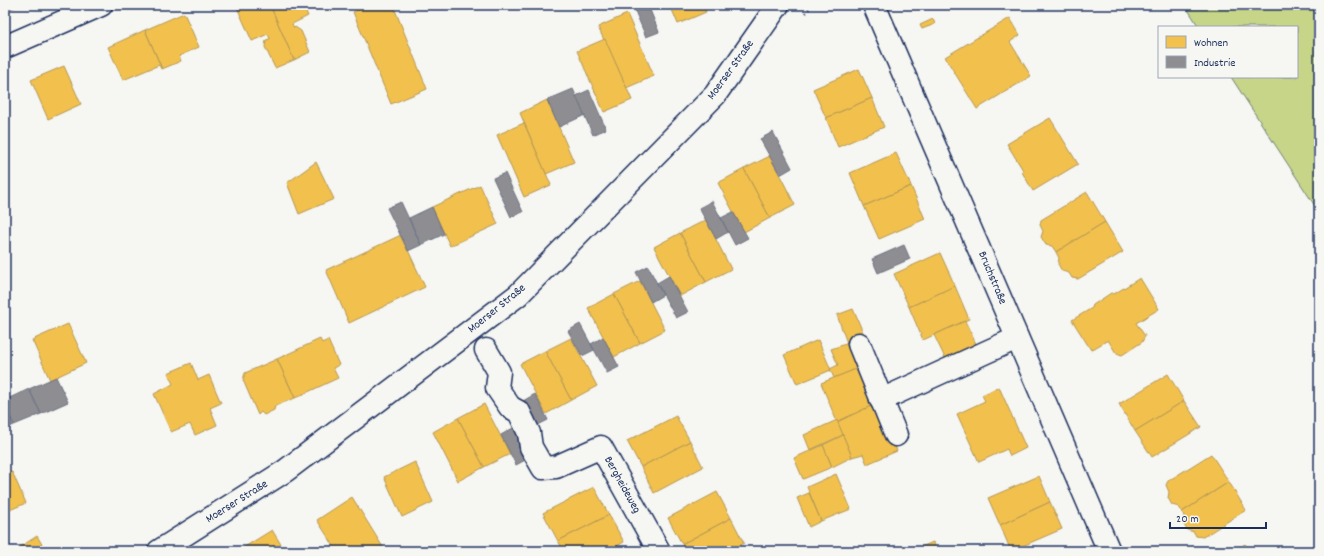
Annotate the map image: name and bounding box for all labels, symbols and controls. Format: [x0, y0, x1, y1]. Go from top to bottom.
legend [1158, 26, 1298, 78]
text: Wohnen [1194, 35, 1229, 52]
street label: Moerser Straße [703, 37, 759, 103]
text: Industrie [1194, 55, 1235, 72]
street label: Bruchstraße [973, 249, 1011, 307]
street label: Moerser Straße [464, 280, 530, 338]
street label: Bergheideweg [599, 453, 645, 517]
street label: Moerser Straße [203, 476, 271, 528]
scale bar [1170, 504, 1266, 530]
text: 20 m [1176, 511, 1199, 528]

